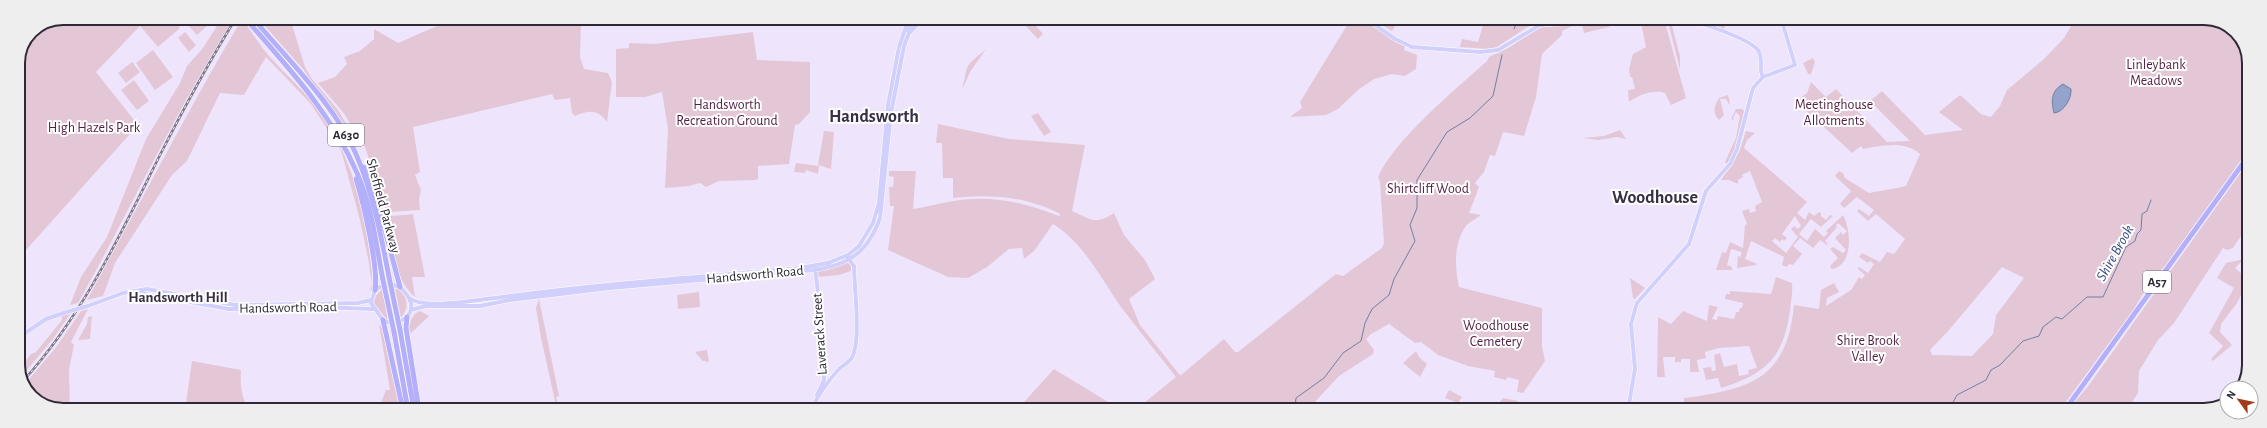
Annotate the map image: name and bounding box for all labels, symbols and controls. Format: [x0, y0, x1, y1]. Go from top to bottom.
park label: Linleybank Meadows [2126, 58, 2186, 88]
park label: Handsworth Recreation Ground [676, 98, 778, 128]
park label: Meetinghouse Allotments [1795, 98, 1873, 128]
district label: Handsworth [829, 108, 919, 126]
park label: High Hazels Park [48, 121, 141, 135]
road number: A630 [328, 124, 364, 146]
street label: Sheffield Parkway [364, 157, 402, 255]
park label: Shirtcliff Wood [1387, 182, 1469, 196]
district label: Woodhouse [1612, 189, 1698, 207]
water label: Shire Brook [2094, 223, 2136, 283]
street label: Handsworth Road [706, 264, 804, 286]
road number: A57 [2143, 271, 2171, 293]
district label: Handsworth Hill [128, 290, 228, 305]
street label: Laverack Street [810, 292, 830, 375]
street label: Handsworth Road [239, 300, 337, 316]
park label: Woodhouse Cemetery [1463, 319, 1529, 349]
park label: Shire Brook Valley [1837, 334, 1900, 364]
north arrow [2219, 380, 2259, 420]
text: N [2224, 389, 2238, 401]

